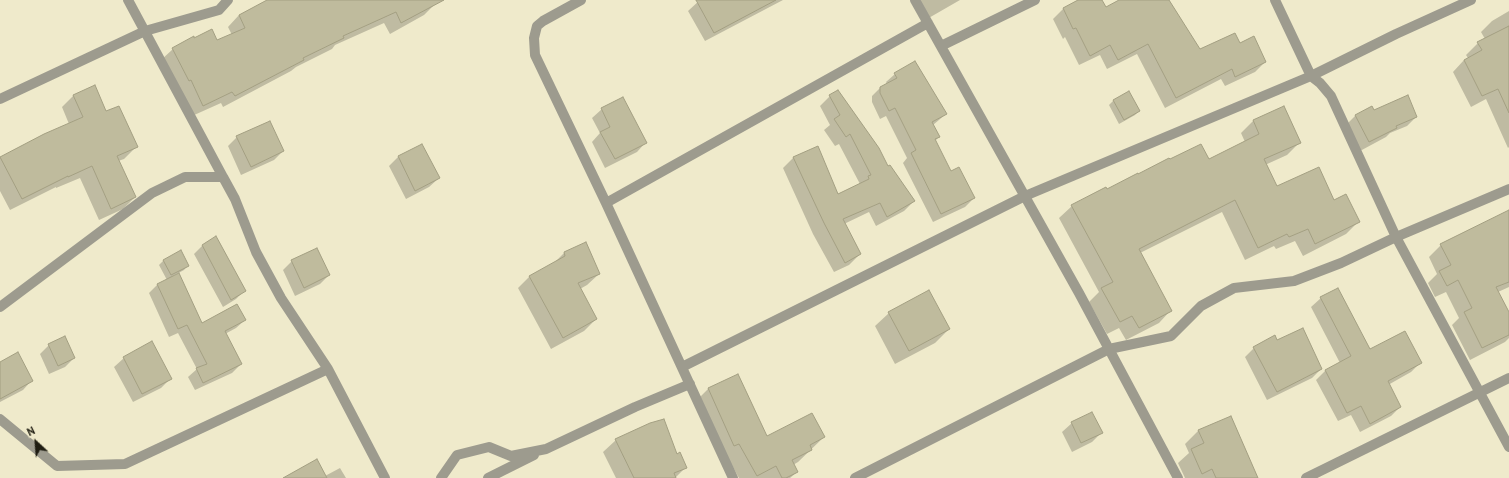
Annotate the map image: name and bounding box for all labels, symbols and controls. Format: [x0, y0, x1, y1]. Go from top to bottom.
north arrow [16, 422, 56, 462]
text: N [24, 423, 37, 439]

